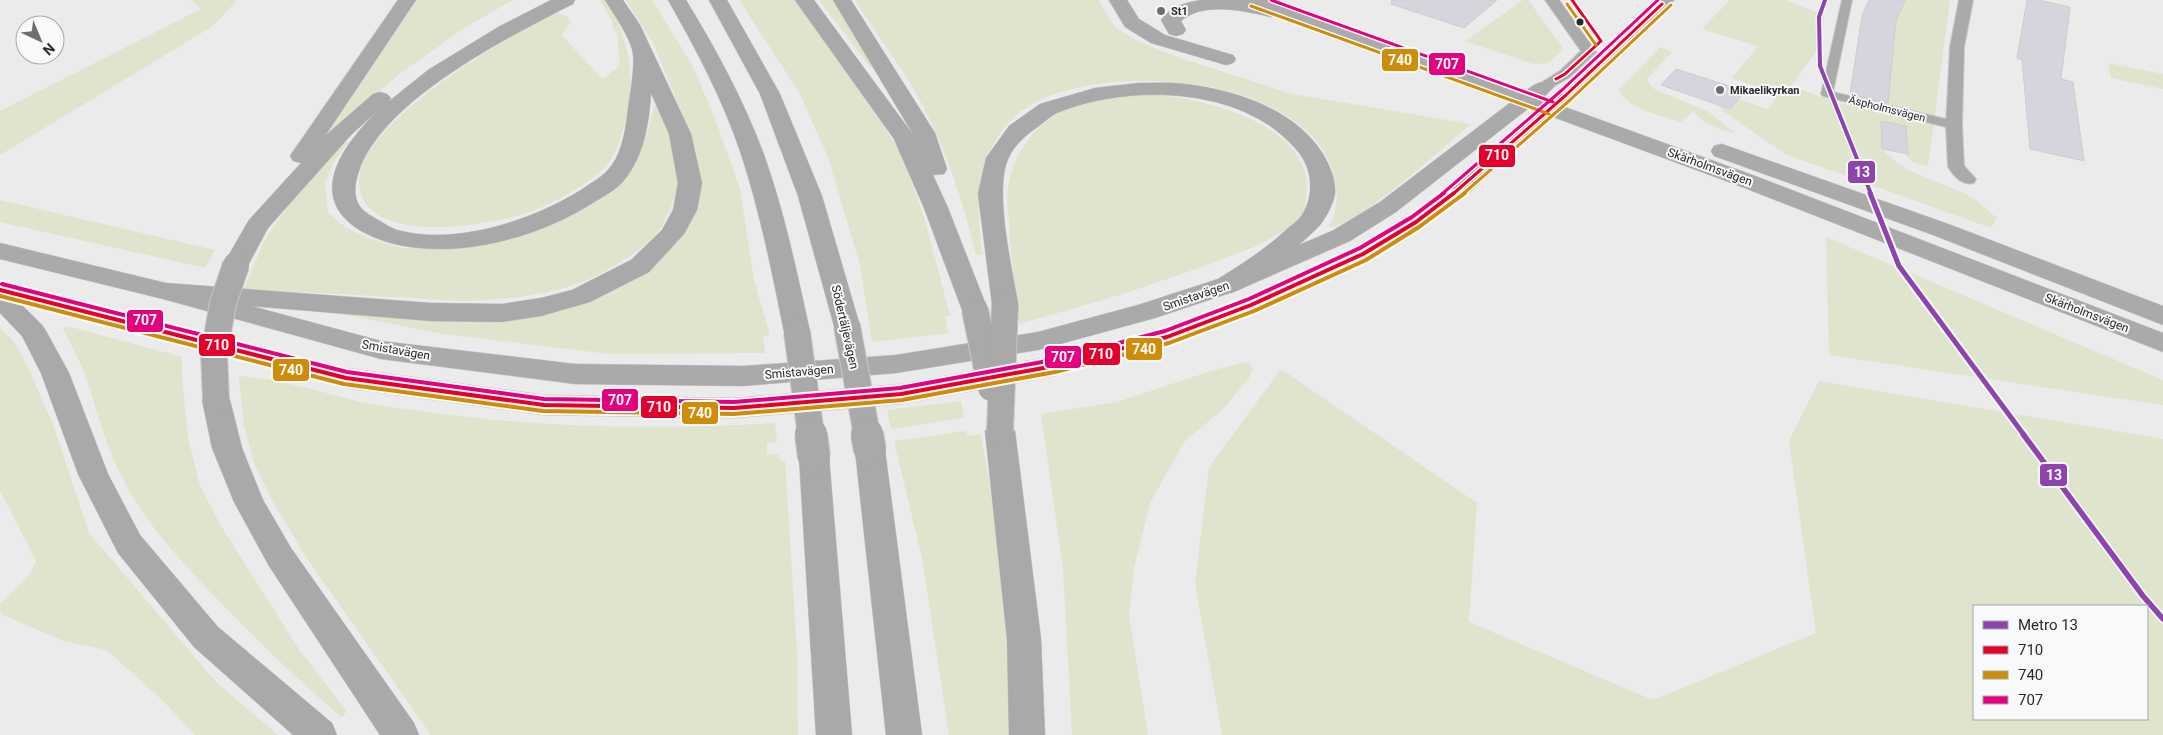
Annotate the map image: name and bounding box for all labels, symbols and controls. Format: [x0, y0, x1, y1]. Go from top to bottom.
marker: St1 [1155, 5, 1167, 17]
place label: St1 [1171, 5, 1188, 18]
north arrow [15, 15, 65, 65]
unlabelled marker [1575, 17, 1585, 27]
text: N [40, 40, 58, 59]
line badge: 740 [1381, 48, 1419, 72]
text: 740 [1388, 52, 1412, 68]
line badge: 707 [1428, 52, 1466, 76]
text: 707 [1435, 56, 1459, 72]
marker: Mikaelikyrkan [1714, 84, 1726, 96]
place label: Mikaelikyrkan [1730, 84, 1799, 97]
street label: Äspholmsvägen [1847, 93, 1927, 125]
line badge: 710 [1478, 144, 1516, 168]
street label: Skärholmsvägen [1666, 145, 1754, 189]
text: 710 [1485, 147, 1509, 163]
line badge: 13 [1847, 160, 1876, 184]
text: 13 [1854, 164, 1870, 180]
street label: Smistavägen [1161, 278, 1231, 314]
street label: Södertäljevägen [829, 284, 861, 370]
street label: Skärholmsvägen [2043, 291, 2131, 335]
line badge: 707 [126, 309, 164, 333]
text: 707 [133, 312, 157, 328]
line badge: 710 [198, 333, 236, 357]
text: 710 [205, 337, 229, 353]
street label: Smistavägen [361, 337, 431, 363]
line badge: 740 [1125, 337, 1163, 361]
text: 740 [1132, 341, 1156, 357]
line badge: 710 [1082, 342, 1121, 366]
line badge: 707 [1044, 345, 1082, 369]
text: 710 [1089, 346, 1113, 362]
text: 707 [1051, 349, 1075, 365]
line badge: 740 [272, 358, 310, 382]
text: 740 [279, 362, 303, 378]
street label: Smistavägen [764, 362, 834, 382]
line badge: 707 [601, 388, 639, 412]
text: 707 [608, 392, 632, 408]
line badge: 710 [640, 395, 678, 419]
text: 710 [647, 399, 671, 415]
line badge: 740 [681, 401, 719, 425]
text: 740 [688, 405, 712, 421]
line badge: 13 [2039, 463, 2068, 487]
text: 13 [2046, 467, 2062, 483]
legend [1973, 605, 2148, 720]
text: Metro 13 [2018, 616, 2078, 634]
text: 710 [2018, 641, 2043, 659]
text: 740 [2018, 666, 2043, 684]
text: 707 [2018, 691, 2043, 709]

